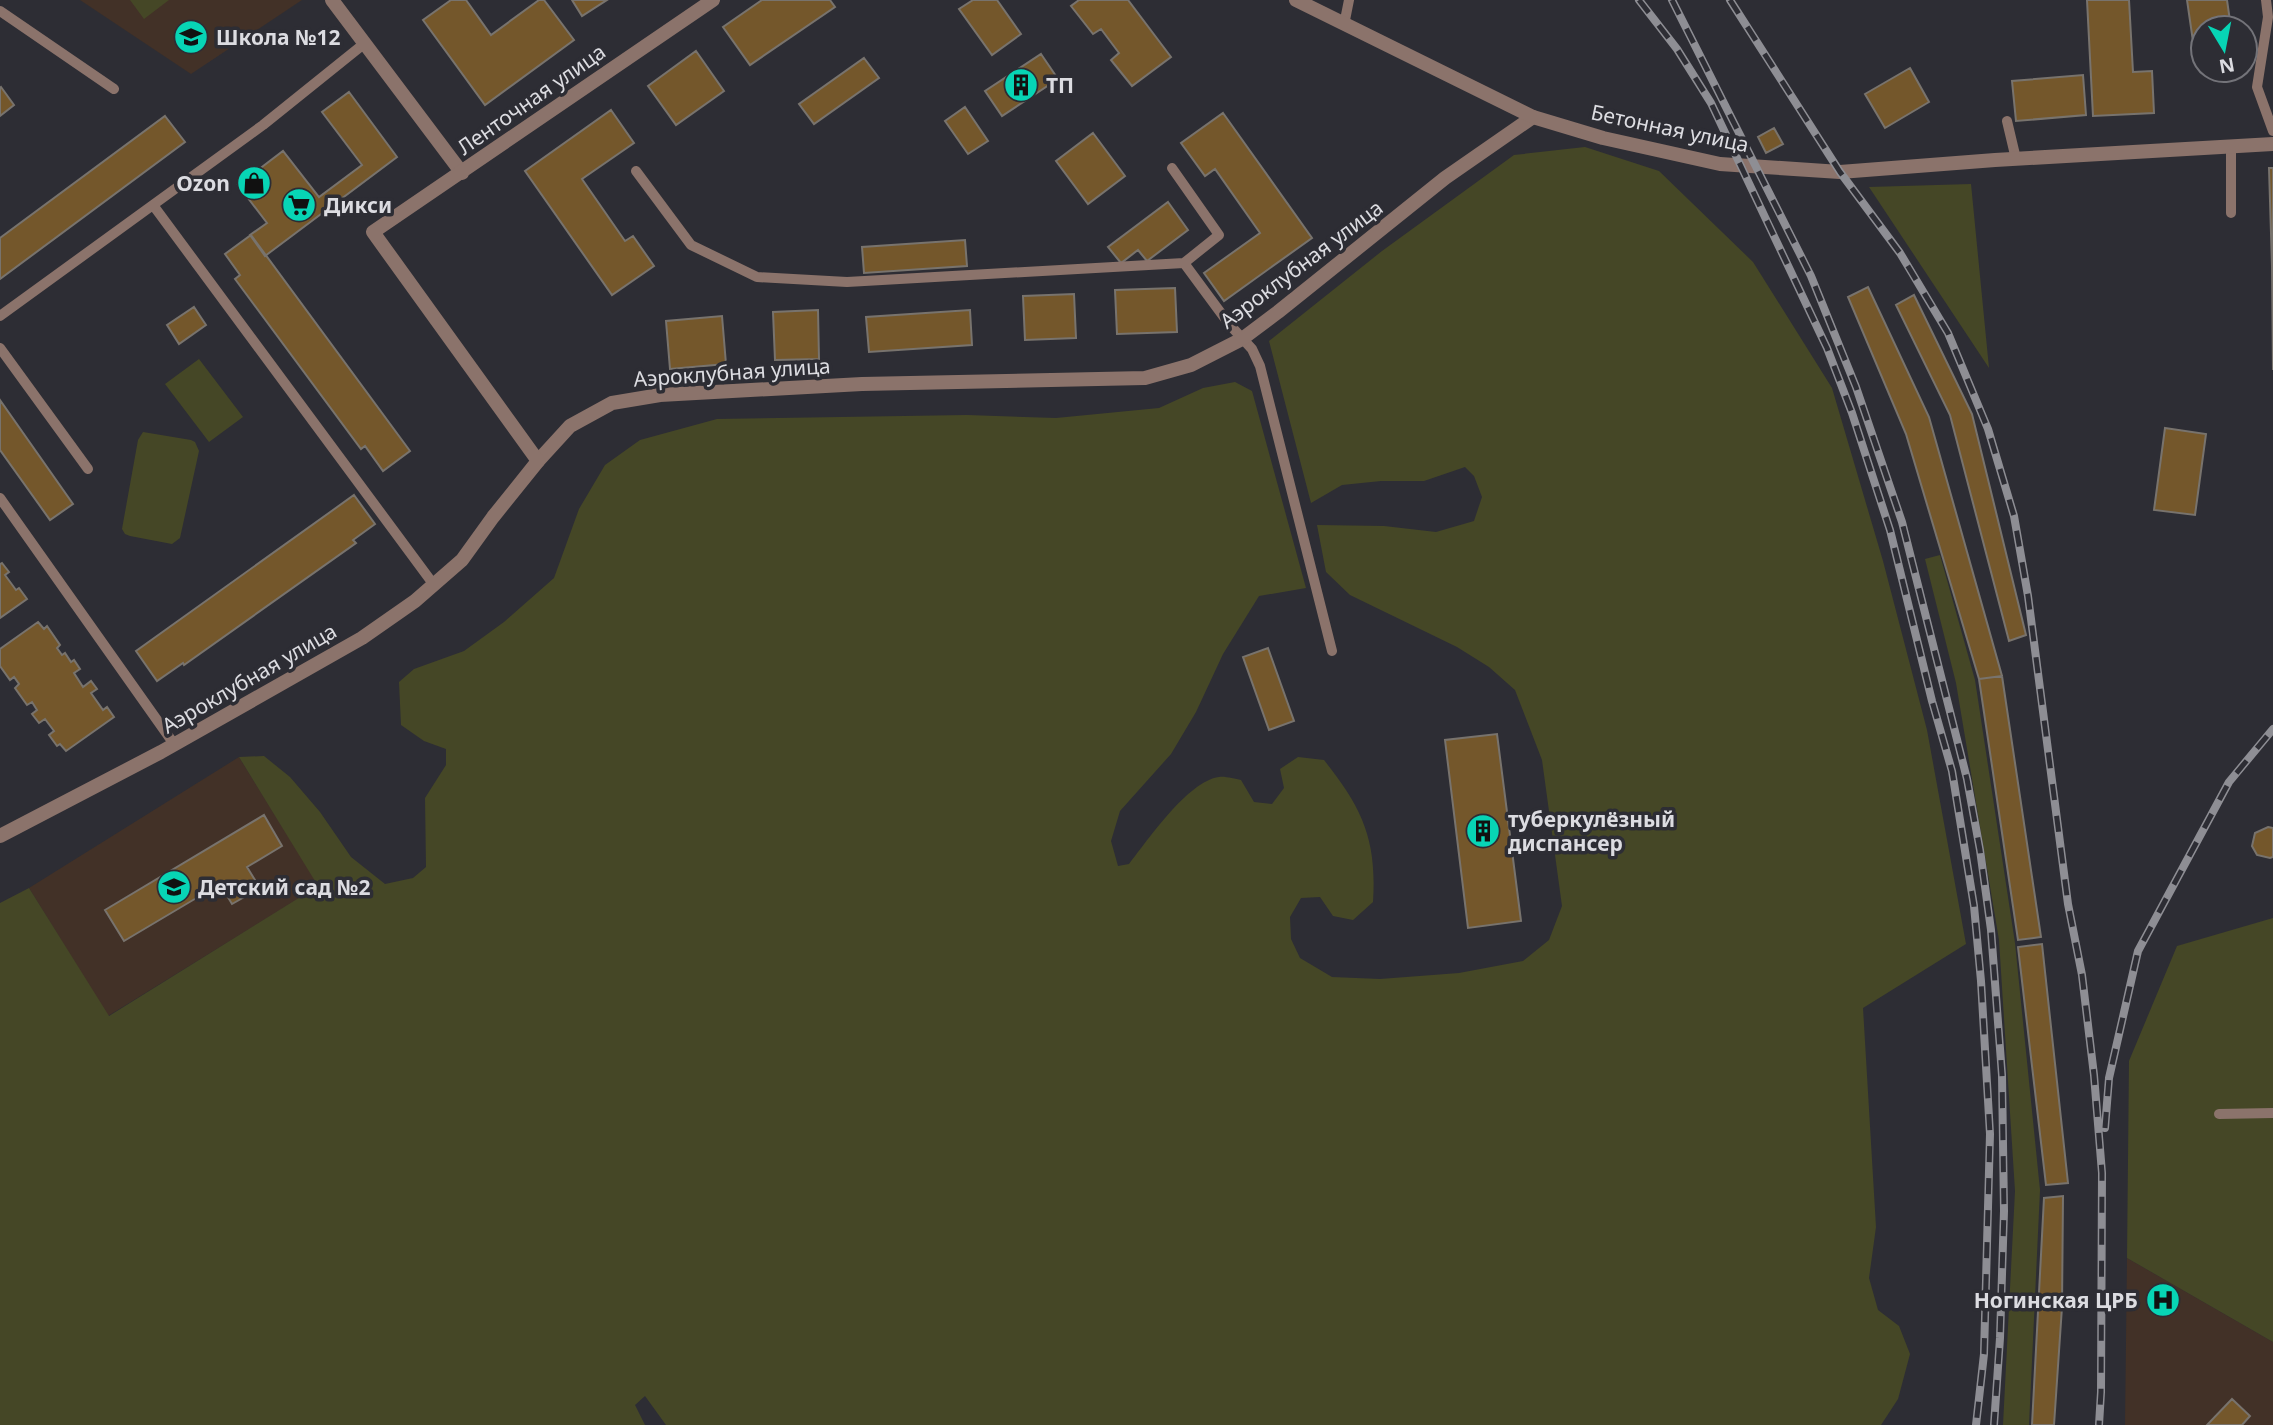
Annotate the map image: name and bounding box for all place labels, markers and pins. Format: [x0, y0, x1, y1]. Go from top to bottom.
school or university icon: Школа №12 [172, 18, 210, 56]
place label: Школа №12 [216, 23, 341, 51]
building icon: ТП [1002, 66, 1040, 104]
place label: ТП [1046, 71, 1074, 99]
shop icon: Ozon [235, 164, 273, 202]
place label: Ozon [176, 169, 230, 197]
supermarket icon: Дикси [280, 186, 318, 224]
place label: Дикси [324, 191, 392, 219]
place label: туберкулёзный диспансер [1508, 805, 1675, 857]
building icon: туберкулёзный диспансер [1464, 812, 1502, 850]
school or university icon: Детский сад №2 [155, 868, 193, 906]
place label: Детский сад №2 [198, 873, 370, 901]
hospital icon: Ногинская ЦРБ [2144, 1281, 2182, 1319]
place label: Ногинская ЦРБ [1974, 1286, 2138, 1314]

